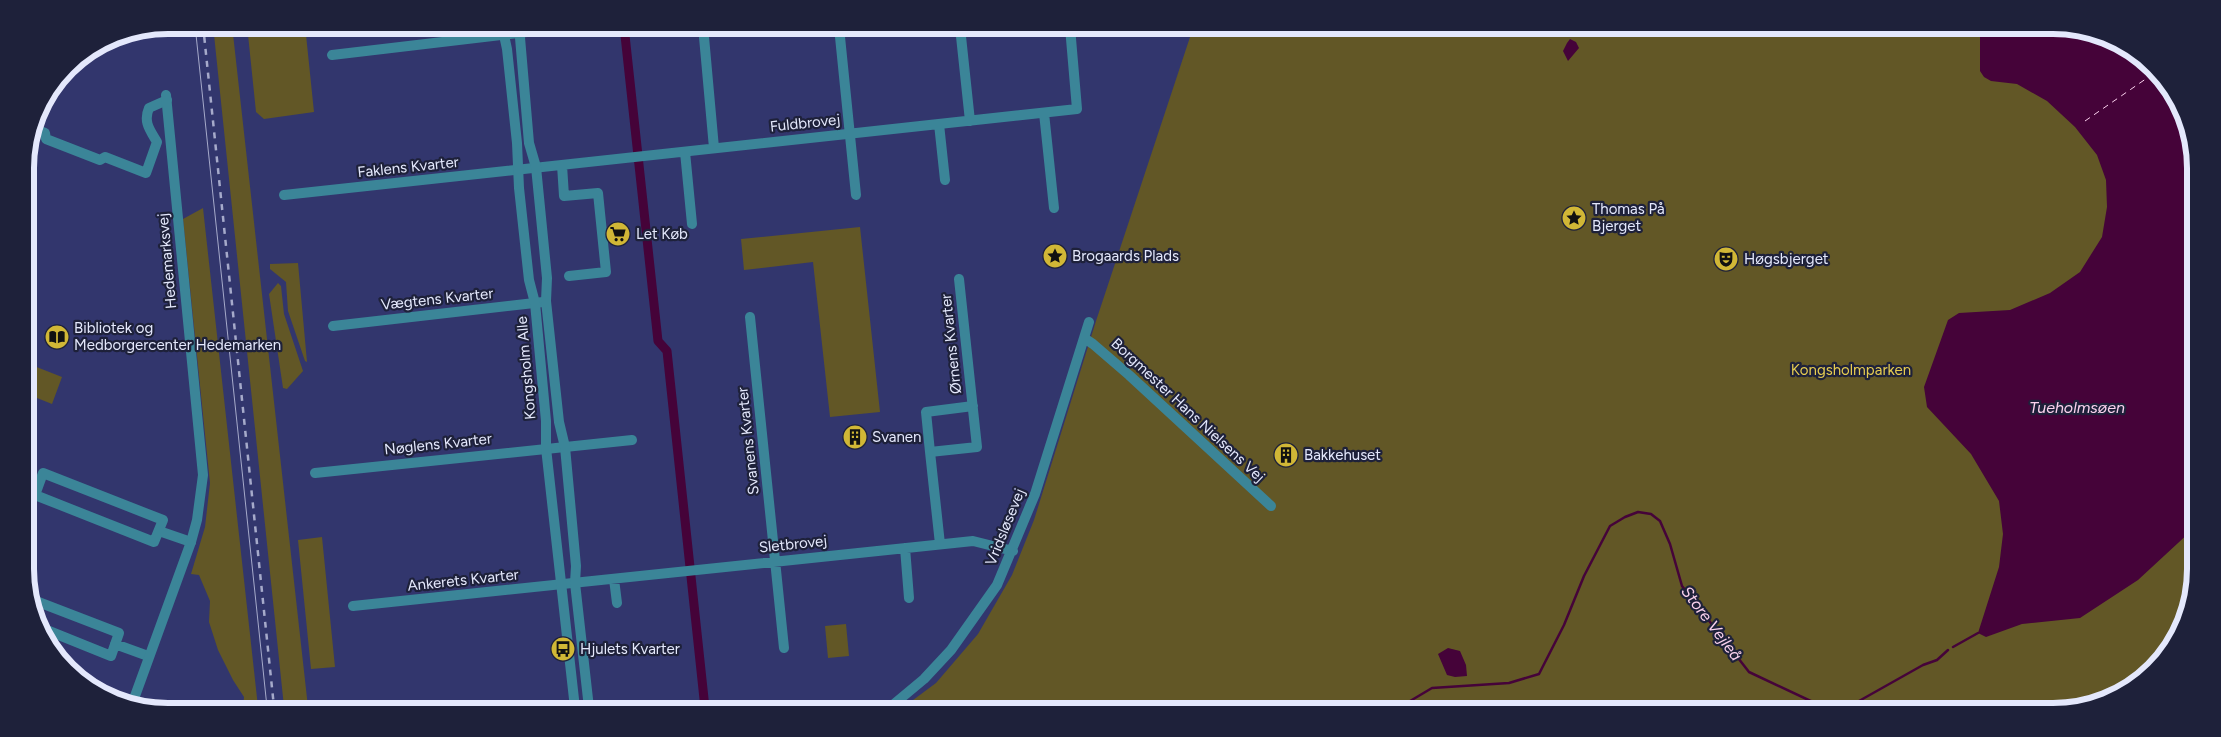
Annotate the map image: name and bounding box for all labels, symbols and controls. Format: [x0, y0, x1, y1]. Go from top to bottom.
street label: Fuldbrovej [769, 110, 841, 136]
street label: Faklens Kvarter [356, 153, 460, 181]
place label: Thomas På Bjerget [1592, 200, 1665, 235]
place icon: Thomas På Bjerget [1561, 205, 1587, 231]
street label: Hedemarksvej [154, 212, 180, 310]
supermarket icon: Let Køb [605, 221, 631, 247]
place label: Let Køb [636, 225, 688, 243]
place icon: Brogaards Plads [1042, 243, 1068, 269]
theatre icon: Høgsbjerget [1713, 246, 1739, 272]
place label: Brogaards Plads [1072, 247, 1179, 265]
place label: Høgsbjerget [1744, 250, 1829, 268]
street label: Vægtens Kvarter [380, 284, 494, 314]
street label: Ørnens Kvarter [937, 293, 965, 395]
street label: Kongsholm Alle [513, 316, 539, 420]
place label: Bibliotek og Medborgercenter Hedemarken [74, 319, 281, 354]
library icon: Bibliotek og Medborgercenter Hedemarken [44, 324, 70, 350]
street label: Borgmester Hans Nielsens Vej [1108, 334, 1268, 486]
park label: Kongsholmparken [1791, 361, 1911, 379]
street label: Svanens Kvarter [733, 386, 763, 496]
water label: Tueholmsøen [2029, 398, 2125, 417]
building icon: Svanen [842, 424, 868, 450]
place label: Svanen [872, 428, 921, 446]
street label: Nøglens Kvarter [383, 429, 493, 459]
building icon: Bakkehuset [1273, 442, 1299, 468]
place label: Bakkehuset [1304, 446, 1381, 464]
street label: Vridsløsevej [981, 486, 1029, 568]
street label: Sletbrovej [758, 531, 828, 557]
street label: Ankerets Kvarter [407, 565, 519, 595]
water label: Store Vejleå [1677, 582, 1746, 664]
bus stop icon: Hjulets Kvarter [550, 636, 576, 662]
place label: Hjulets Kvarter [580, 640, 680, 658]

